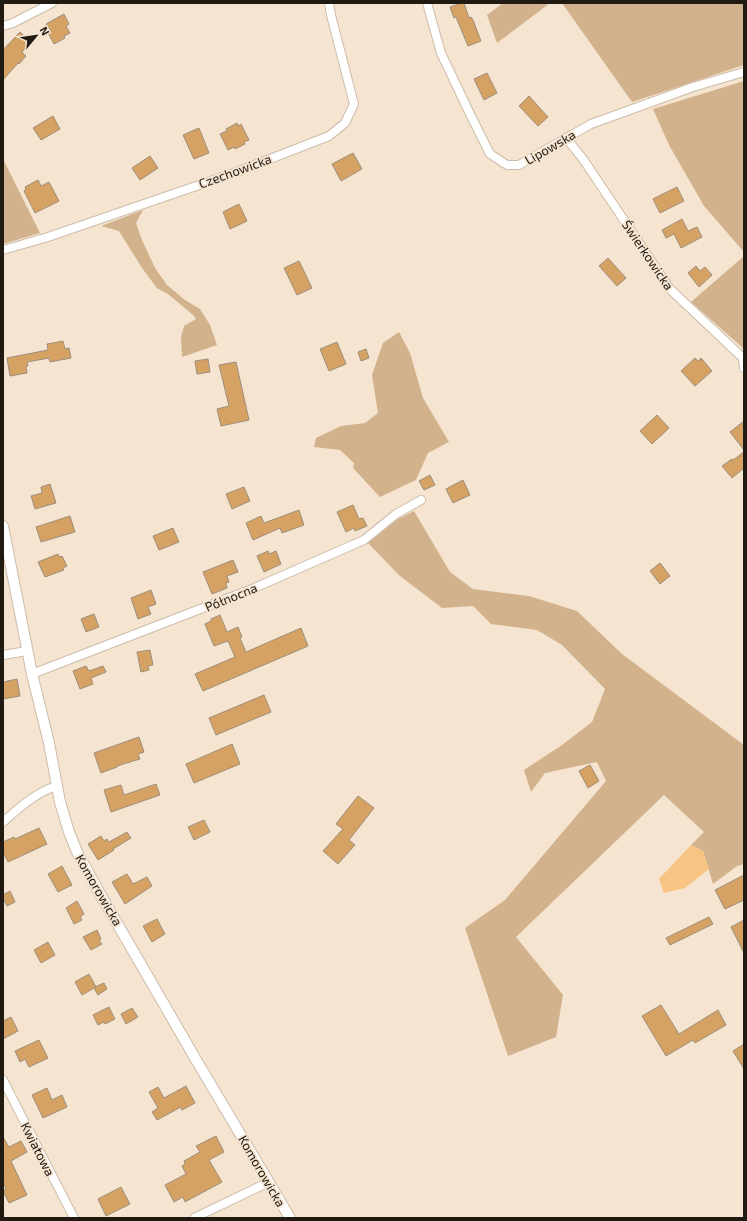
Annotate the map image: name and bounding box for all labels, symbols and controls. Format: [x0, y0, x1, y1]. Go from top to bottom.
north arrow [16, 16, 56, 56]
text: N [38, 24, 53, 38]
street label: Lipowska [522, 126, 578, 168]
street label: Czechowicka [196, 150, 274, 192]
street label: Świerkowicka [619, 216, 678, 293]
street label: Północna [202, 579, 260, 615]
street label: Komorowicka [72, 851, 126, 929]
street label: Kwiatowa [18, 1119, 58, 1179]
street label: Komorowicka [235, 1132, 289, 1210]

